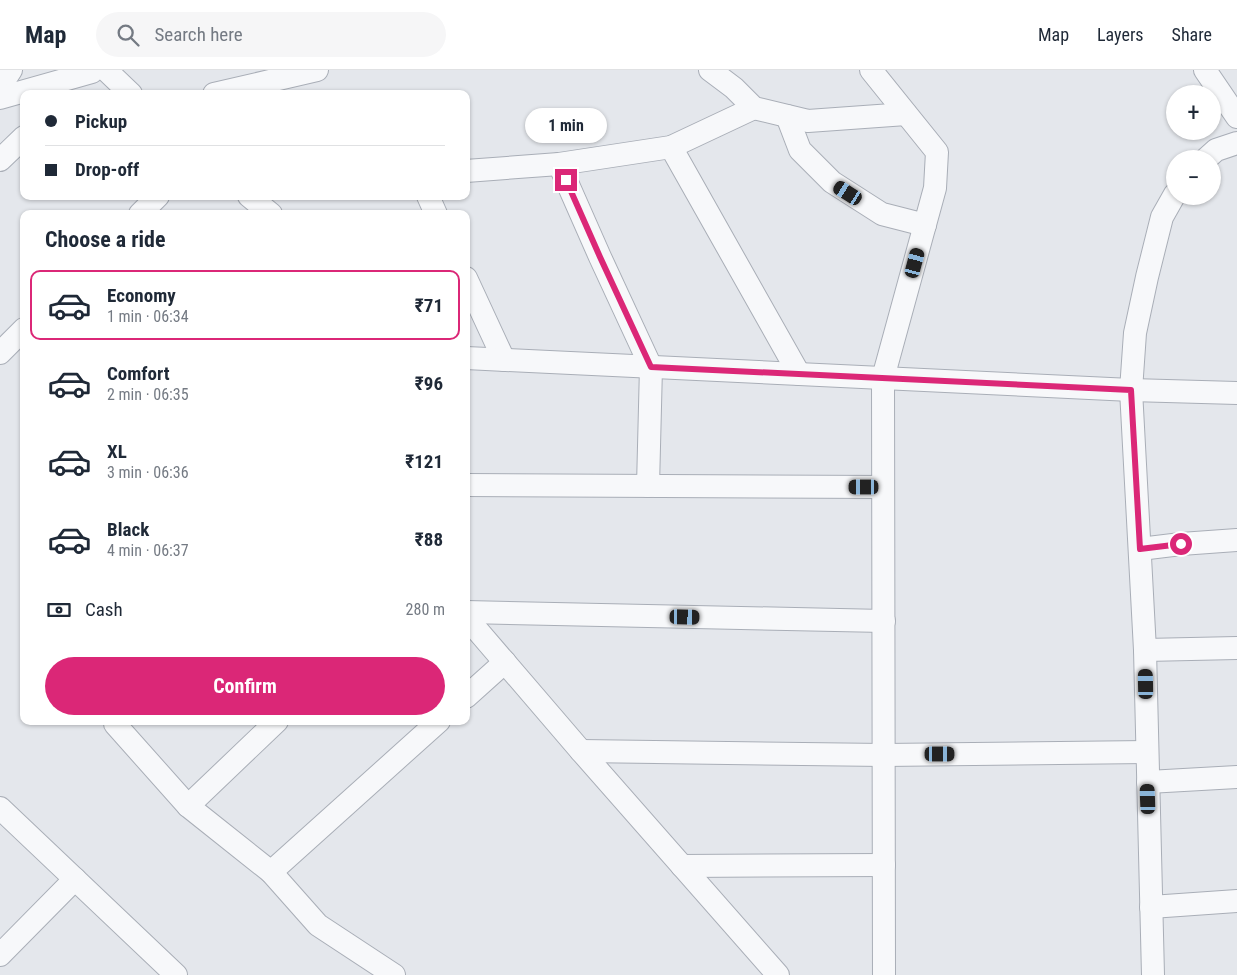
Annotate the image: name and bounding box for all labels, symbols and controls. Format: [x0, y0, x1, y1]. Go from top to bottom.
search box [96, 12, 446, 57]
text: Map [25, 21, 66, 49]
icon: search [114, 21, 142, 49]
text: Search here [154, 23, 243, 46]
text: Map [1038, 24, 1069, 45]
text: Layers [1097, 24, 1144, 45]
text: Share [1172, 24, 1212, 45]
map controls [1166, 85, 1221, 205]
button: + [1166, 85, 1221, 140]
callout: 1 min [525, 108, 607, 142]
text: Pickup [75, 110, 127, 133]
text: 1 min [548, 116, 584, 135]
button: − [1166, 150, 1221, 205]
text: Drop-off [75, 158, 139, 181]
route end [555, 169, 577, 191]
car [831, 179, 864, 207]
text: Choose a ride [45, 227, 166, 252]
car [903, 247, 926, 279]
icon: car [47, 283, 92, 328]
text: Economy [107, 284, 176, 307]
text: ₹71 [415, 294, 443, 317]
text: 1 min · 06:34 [107, 307, 189, 326]
icon: car [47, 361, 92, 406]
text: Comfort [107, 362, 170, 385]
text: ₹96 [415, 372, 443, 395]
text: 2 min · 06:35 [107, 385, 189, 404]
icon: car [47, 439, 92, 484]
text: XL [107, 440, 127, 463]
text: ₹121 [405, 450, 443, 473]
text: 3 min · 06:36 [107, 463, 189, 482]
car [849, 480, 879, 495]
icon: car [47, 517, 92, 562]
text: Black [107, 518, 149, 541]
text: ₹88 [415, 528, 443, 551]
route start [1170, 533, 1192, 555]
text: 4 min · 06:37 [107, 541, 189, 560]
icon: cash [45, 596, 73, 624]
text: Cash [85, 598, 123, 621]
text: 280 m [406, 600, 445, 619]
car [669, 609, 700, 625]
button: Confirm [45, 657, 445, 715]
car [1138, 669, 1153, 699]
car [925, 747, 955, 762]
car [1139, 784, 1156, 814]

